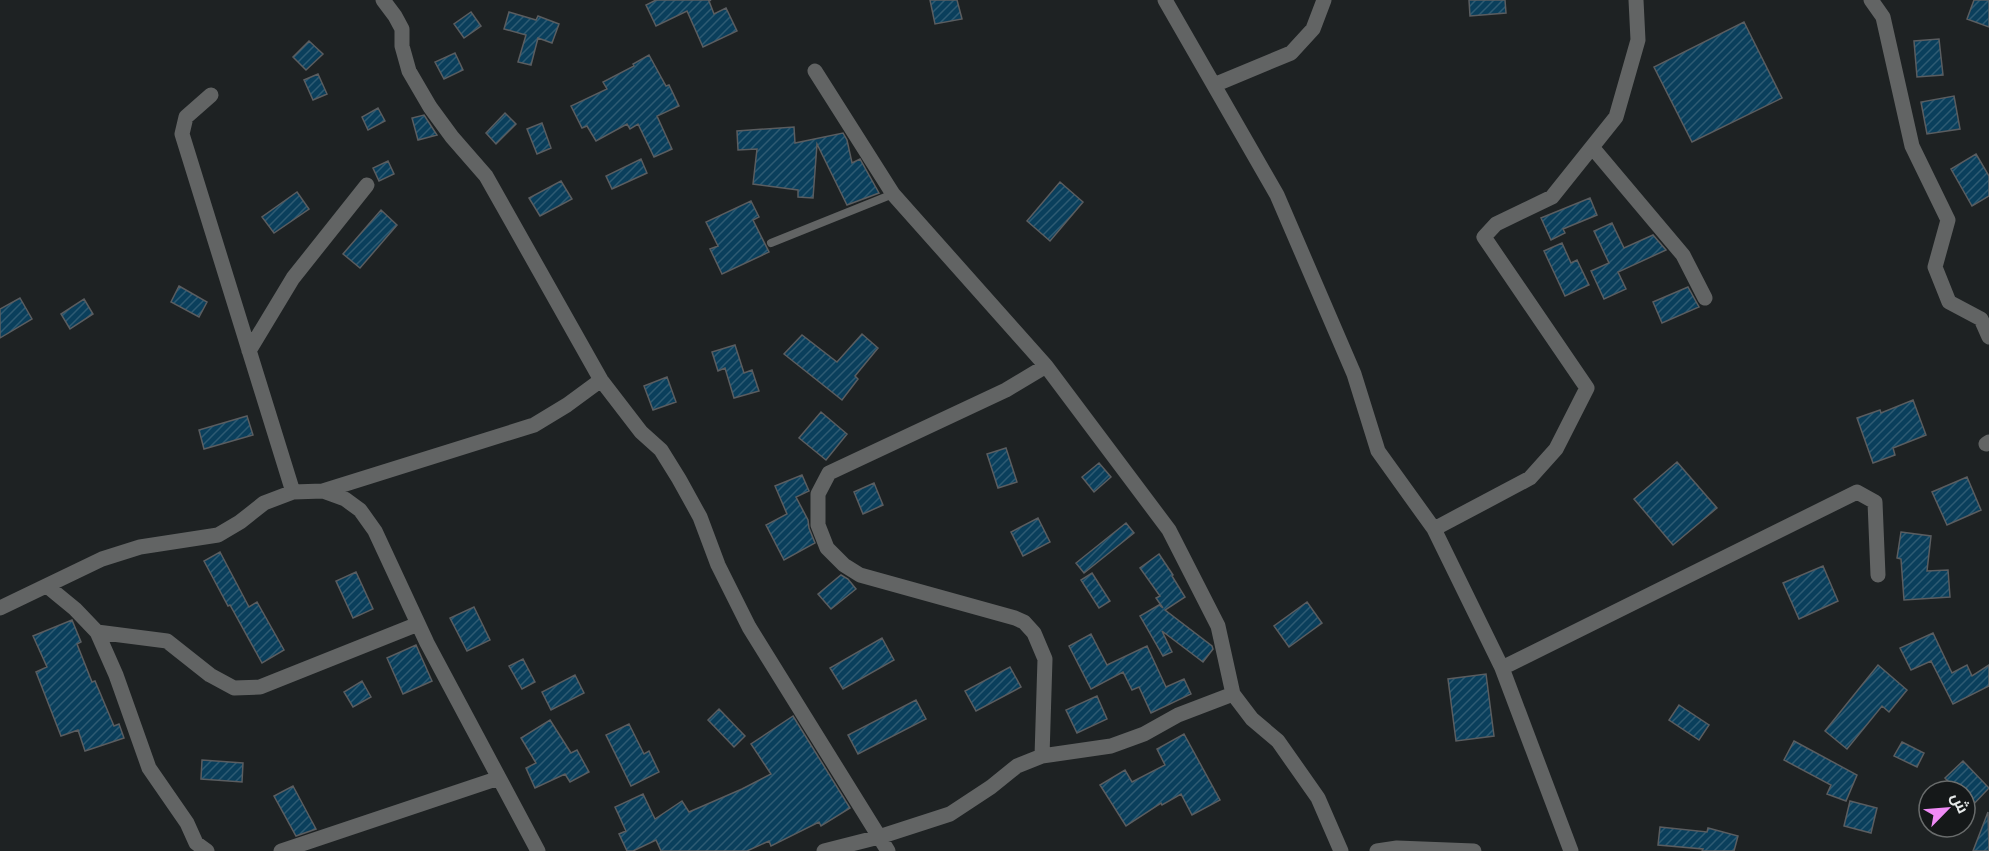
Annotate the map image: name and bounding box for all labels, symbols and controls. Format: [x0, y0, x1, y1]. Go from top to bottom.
north arrow [1917, 779, 1977, 839]
text: ش [1947, 790, 1973, 816]

